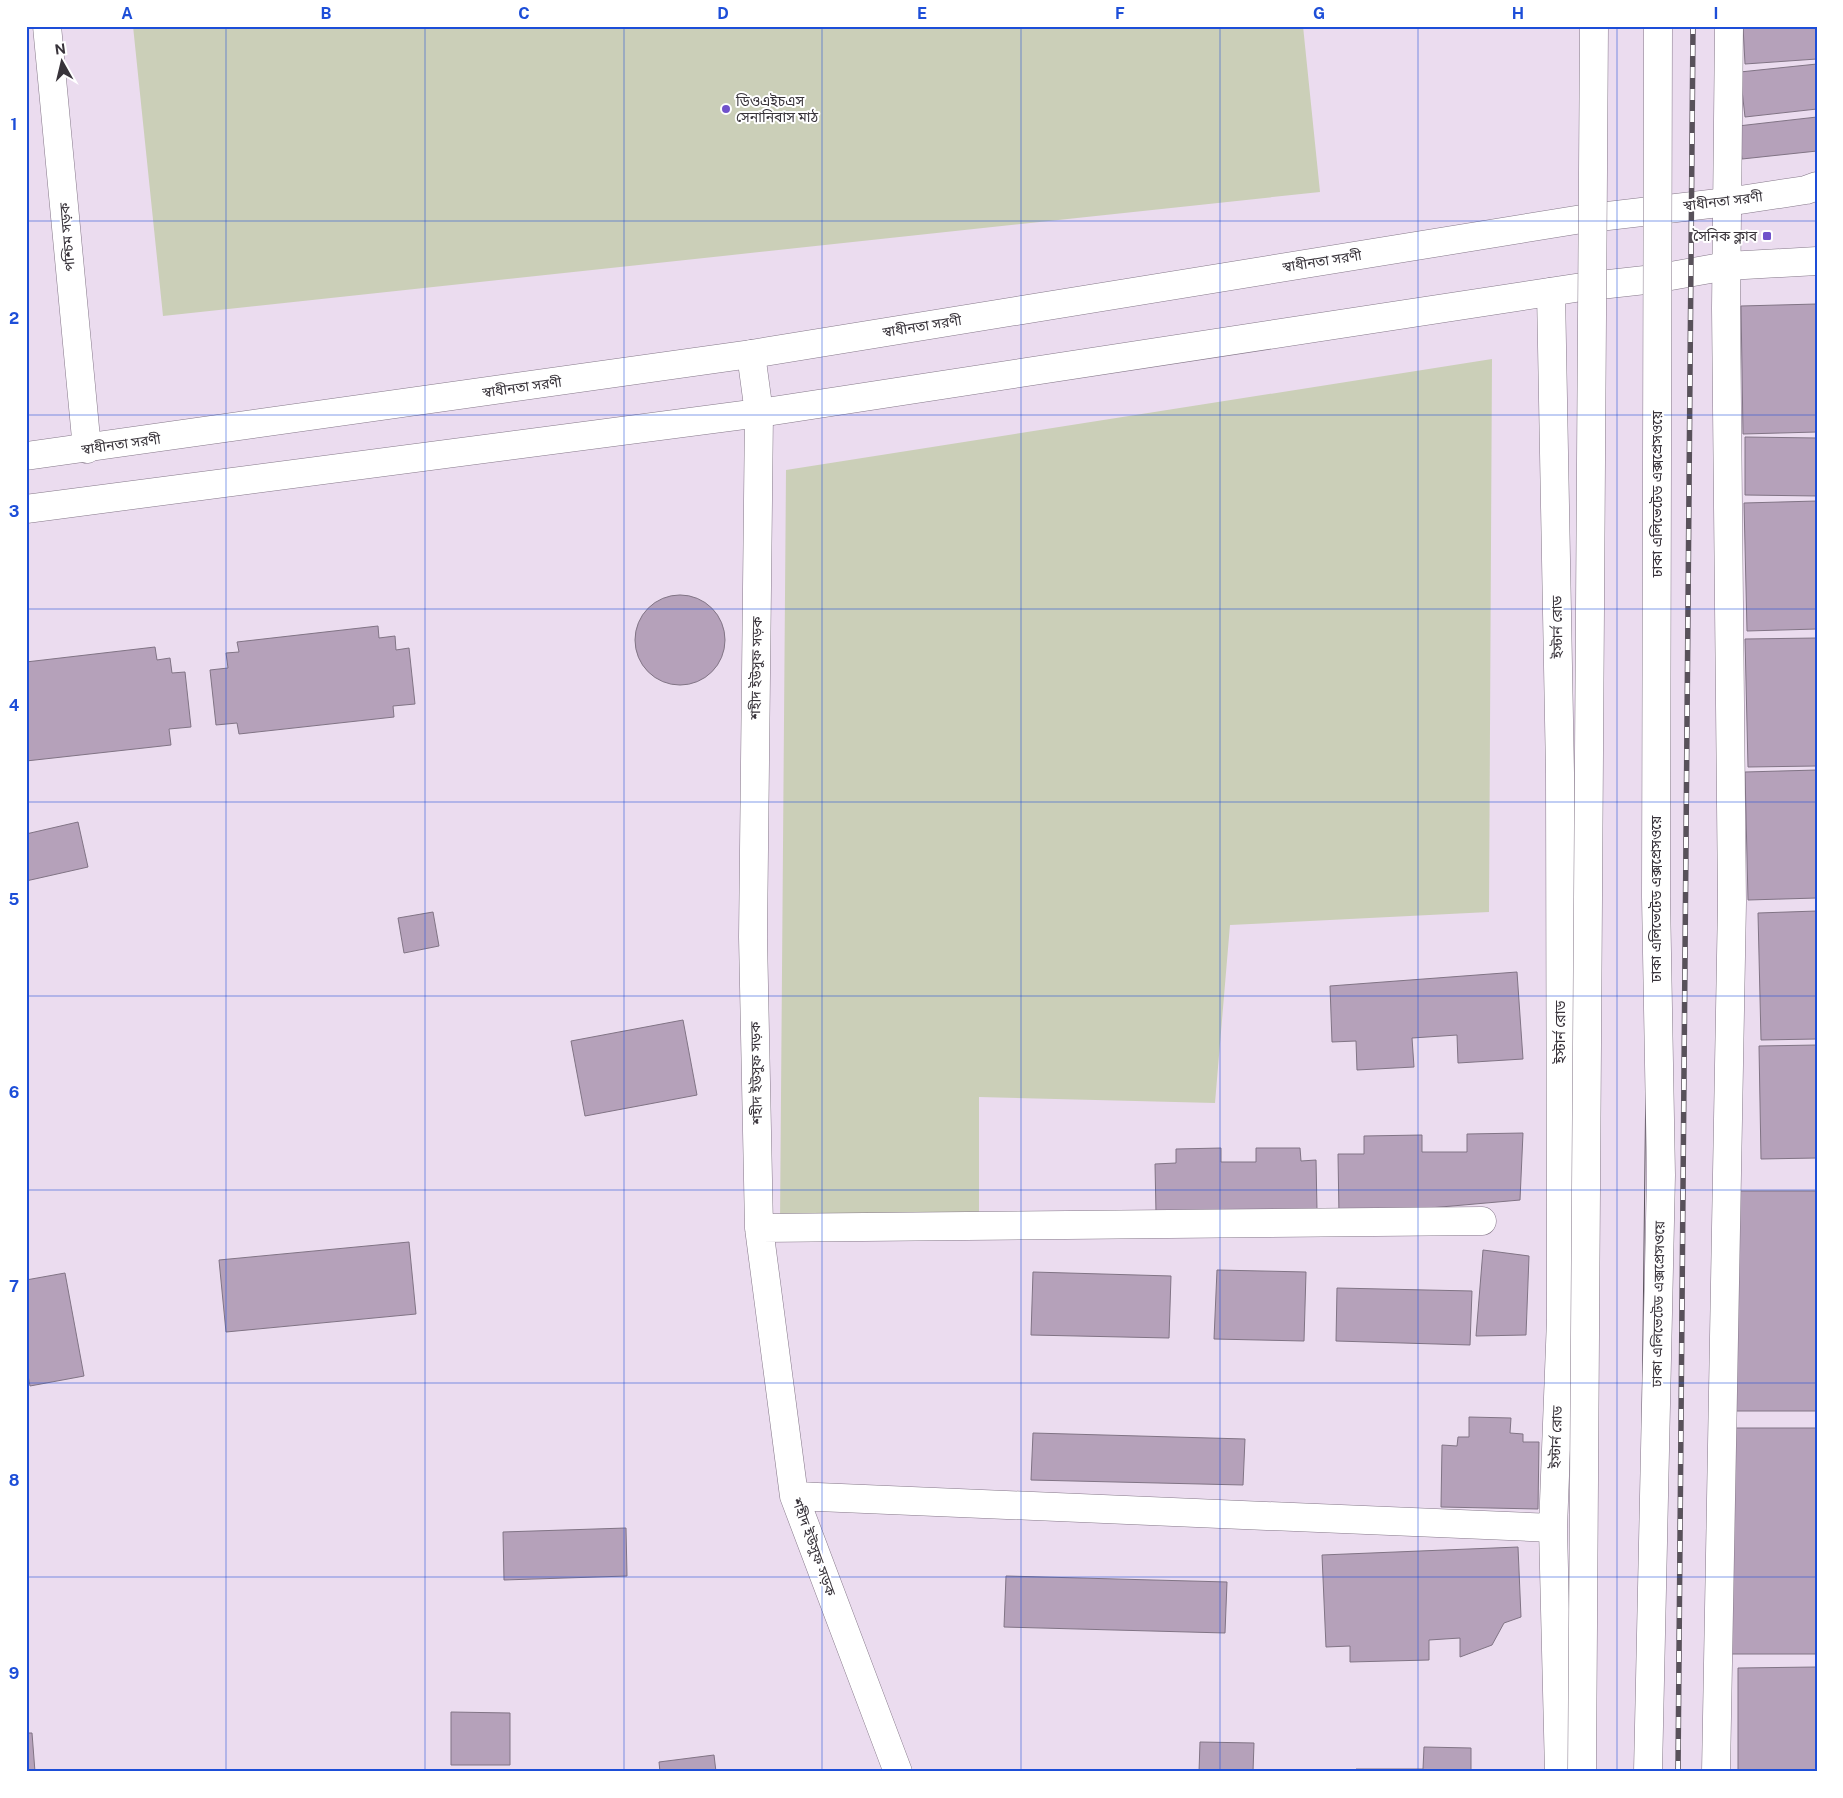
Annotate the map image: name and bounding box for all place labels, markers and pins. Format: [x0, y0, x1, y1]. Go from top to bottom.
place label: ডিওএইচএস সেনানিবাস মাঠ [735, 93, 819, 125]
marker: ডিওএইচএস সেনানিবাস মাঠ [720, 103, 732, 115]
place label: সৈনিক ক্লাব [1692, 228, 1758, 244]
marker: সৈনিক ক্লাব [1761, 230, 1773, 242]

